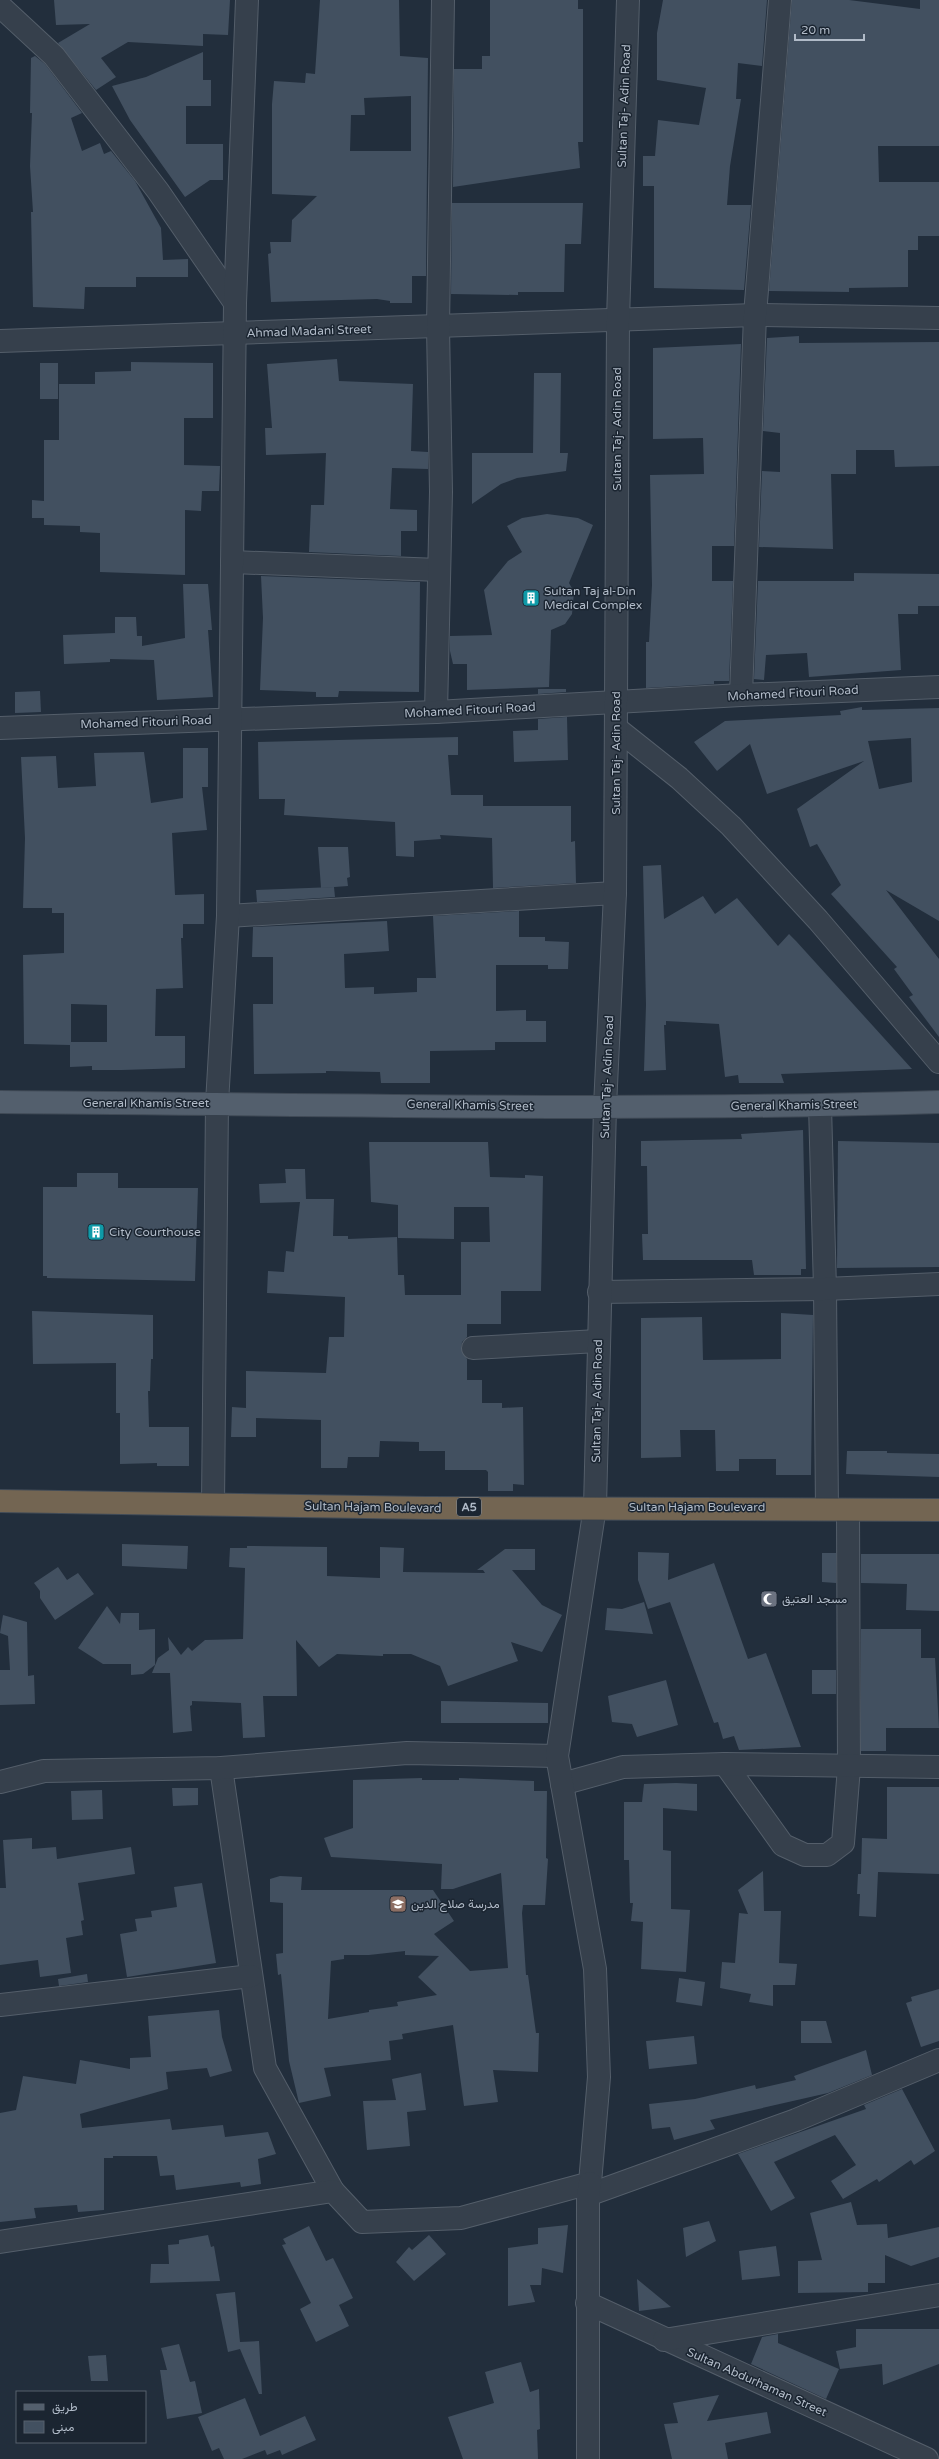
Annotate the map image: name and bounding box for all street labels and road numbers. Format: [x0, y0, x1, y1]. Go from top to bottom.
street label: Sultan Taj- Adin Road [615, 44, 633, 168]
street label: Ahmad Madani Street [246, 322, 372, 340]
street label: Sultan Taj- Adin Road [610, 367, 624, 491]
street label: Mohamed Fitouri Road [727, 683, 859, 703]
street label: Sultan Taj- Adin Road [609, 691, 623, 815]
street label: Mohamed Fitouri Road [404, 700, 536, 720]
street label: Mohamed Fitouri Road [80, 713, 212, 731]
street label: Sultan Taj- Adin Road [598, 1015, 616, 1139]
street label: General Khamis Street [83, 1096, 210, 1110]
street label: General Khamis Street [407, 1097, 534, 1113]
street label: General Khamis Street [731, 1097, 858, 1113]
street label: Sultan Taj- Adin Road [589, 1339, 605, 1463]
road number: A5 [457, 1498, 481, 1516]
street label: Sultan Hajam Boulevard [305, 1499, 441, 1515]
street label: Sultan Hajam Boulevard [629, 1500, 765, 1514]
street label: Sultan Abdurhaman Street [685, 2345, 830, 2419]

